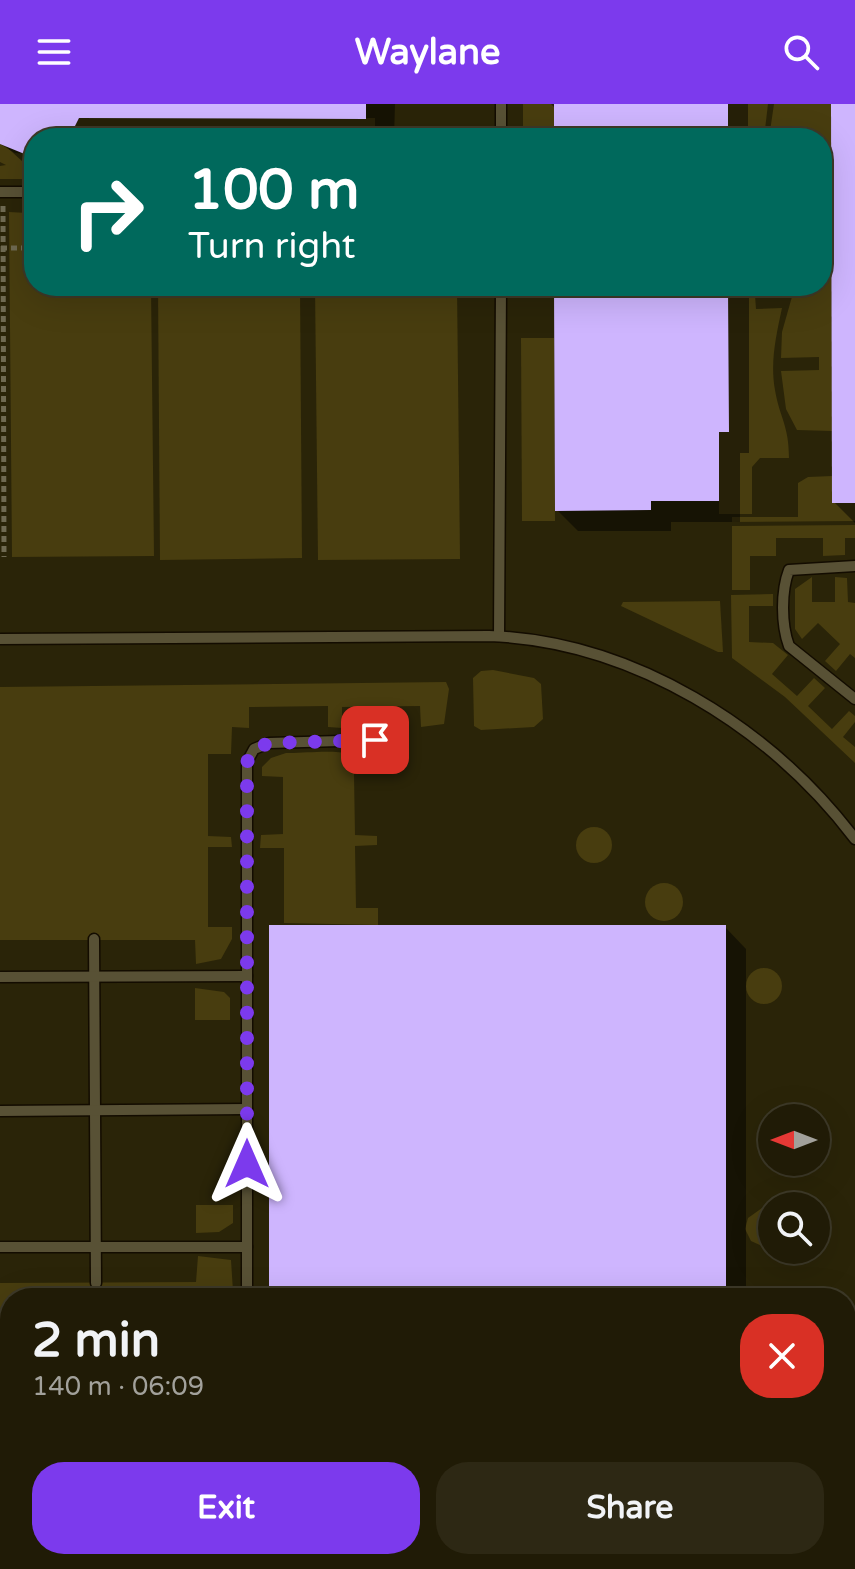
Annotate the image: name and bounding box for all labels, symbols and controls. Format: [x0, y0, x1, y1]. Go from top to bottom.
icon: menu [32, 30, 76, 74]
icon: search [779, 30, 823, 74]
text: Waylane [355, 31, 500, 74]
text: 100 m [188, 157, 359, 224]
icon: right [56, 160, 160, 264]
text: Turn right [188, 225, 355, 268]
pin [341, 706, 409, 774]
icon: arrive [353, 718, 397, 762]
north arrow [758, 1104, 830, 1176]
map controls [758, 1104, 830, 1264]
position arrow [205, 1122, 289, 1206]
button: search [758, 1192, 830, 1264]
text: 2 min [32, 1312, 160, 1370]
button: close [740, 1314, 824, 1398]
text: 140 m · 06:09 [32, 1371, 204, 1402]
button: Exit [32, 1462, 420, 1554]
button: Share [436, 1462, 824, 1554]

